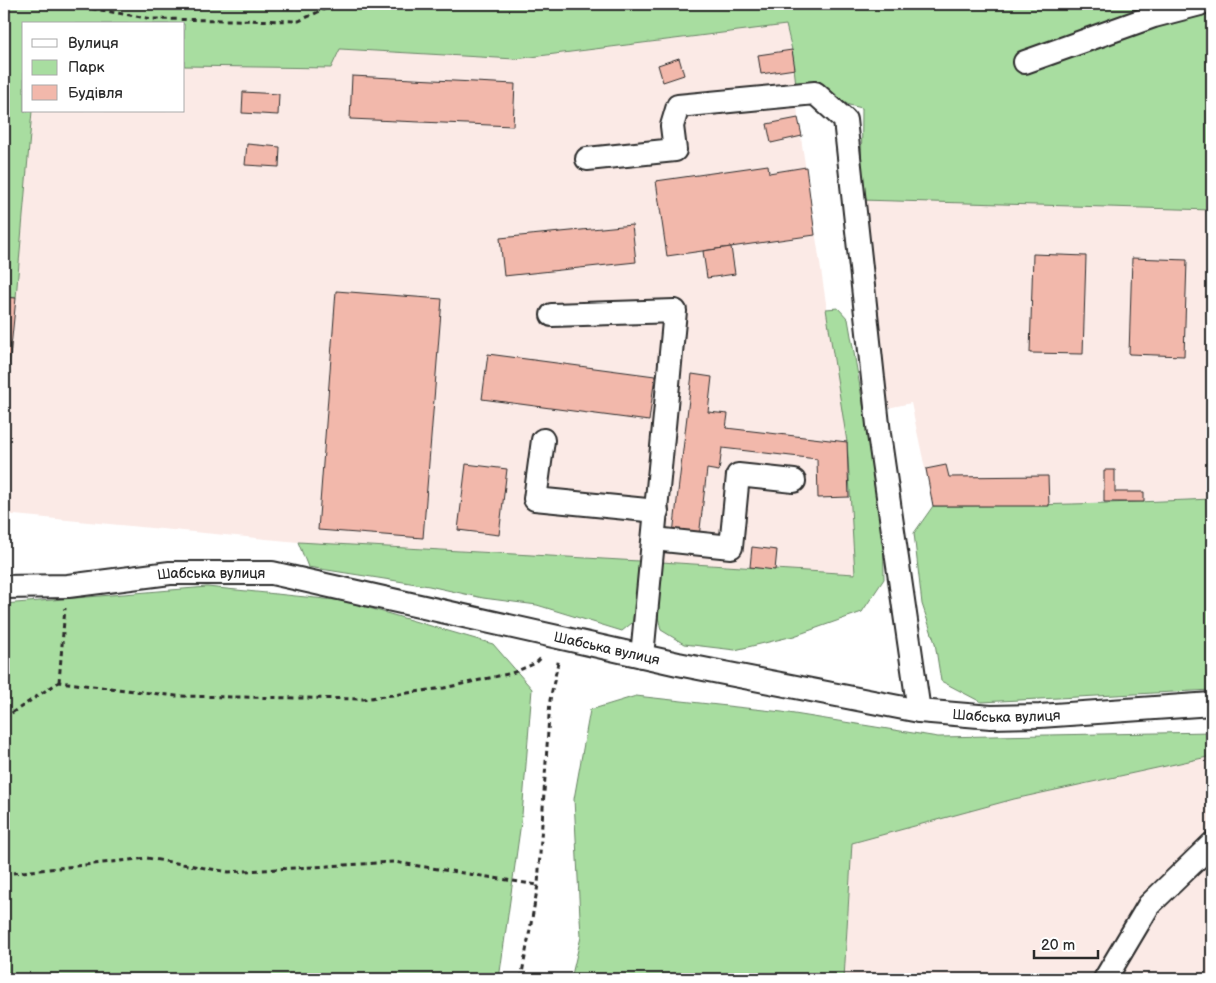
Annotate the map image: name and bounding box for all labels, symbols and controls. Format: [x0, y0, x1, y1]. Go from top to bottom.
legend [22, 22, 185, 112]
text: Вулиця [68, 34, 119, 53]
text: Парк [68, 58, 105, 77]
text: Будівля [68, 84, 123, 103]
street label: Шабська вулиця [156, 565, 265, 584]
street label: Шабська вулиця [552, 628, 662, 669]
street label: Шабська вулиця [952, 706, 1061, 726]
scale bar [1034, 928, 1097, 960]
text: 20 m [1041, 936, 1075, 955]

